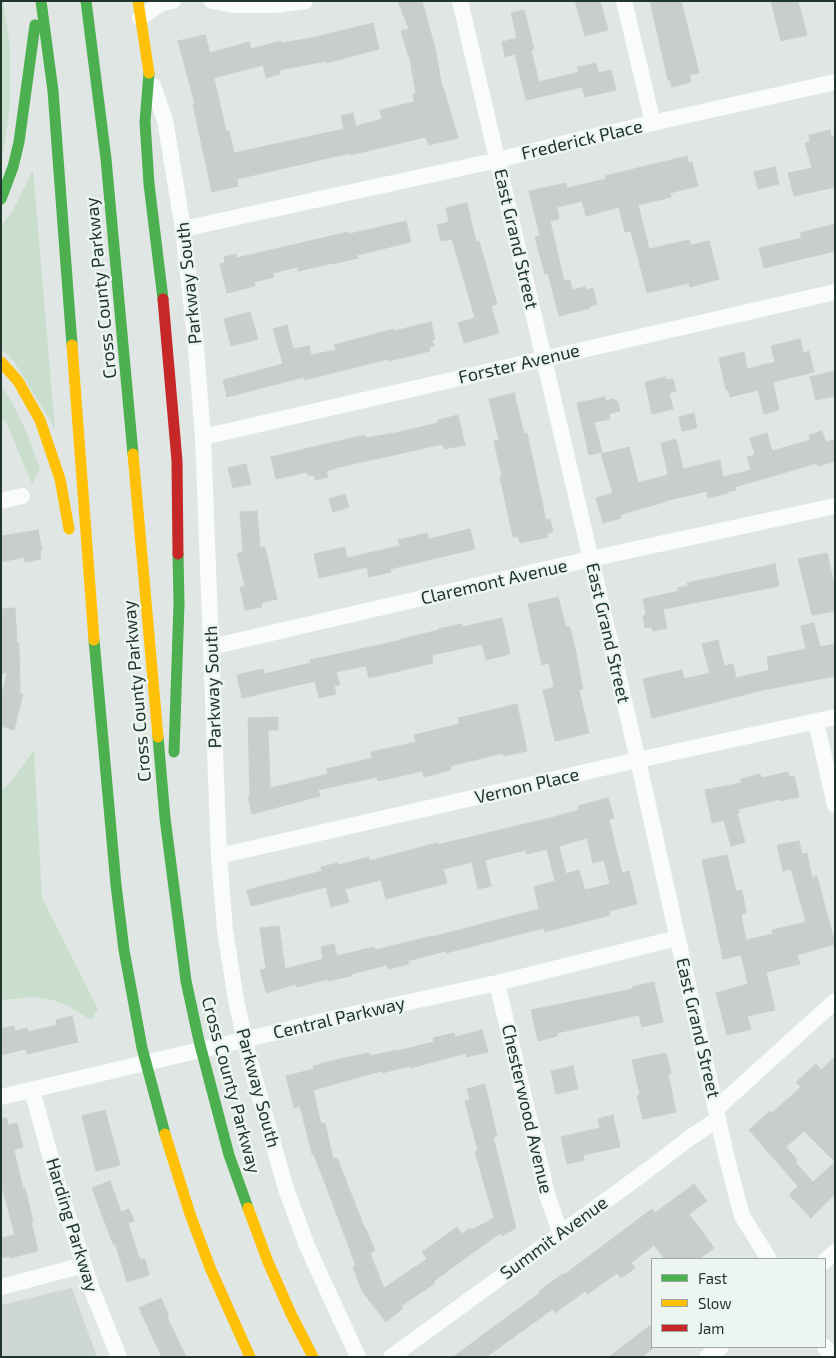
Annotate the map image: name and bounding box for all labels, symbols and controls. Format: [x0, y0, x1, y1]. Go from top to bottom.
street label: Frederick Place [519, 116, 645, 164]
street label: East Grand Street [489, 167, 543, 311]
street label: Cross County Parkway [81, 196, 121, 380]
street label: Parkway South [172, 221, 206, 345]
street label: Forster Avenue [456, 340, 582, 388]
street label: Claremont Avenue [419, 555, 569, 609]
street label: East Grand Street [581, 561, 635, 705]
street label: Cross County Parkway [118, 599, 156, 783]
street label: Parkway South [200, 625, 226, 749]
street label: Vernon Place [473, 763, 581, 809]
street label: East Grand Street [671, 956, 725, 1100]
street label: Central Parkway [271, 992, 407, 1044]
street label: Cross County Parkway [197, 994, 265, 1176]
street label: Chesterwood Avenue [497, 1022, 557, 1196]
street label: Parkway South [232, 1026, 284, 1150]
street label: Harding Parkway [41, 1155, 103, 1295]
street label: Summit Avenue [496, 1192, 612, 1284]
legend [651, 1258, 826, 1348]
text: Fast [698, 1269, 727, 1287]
text: Slow [698, 1294, 732, 1312]
text: Jam [698, 1319, 724, 1337]

